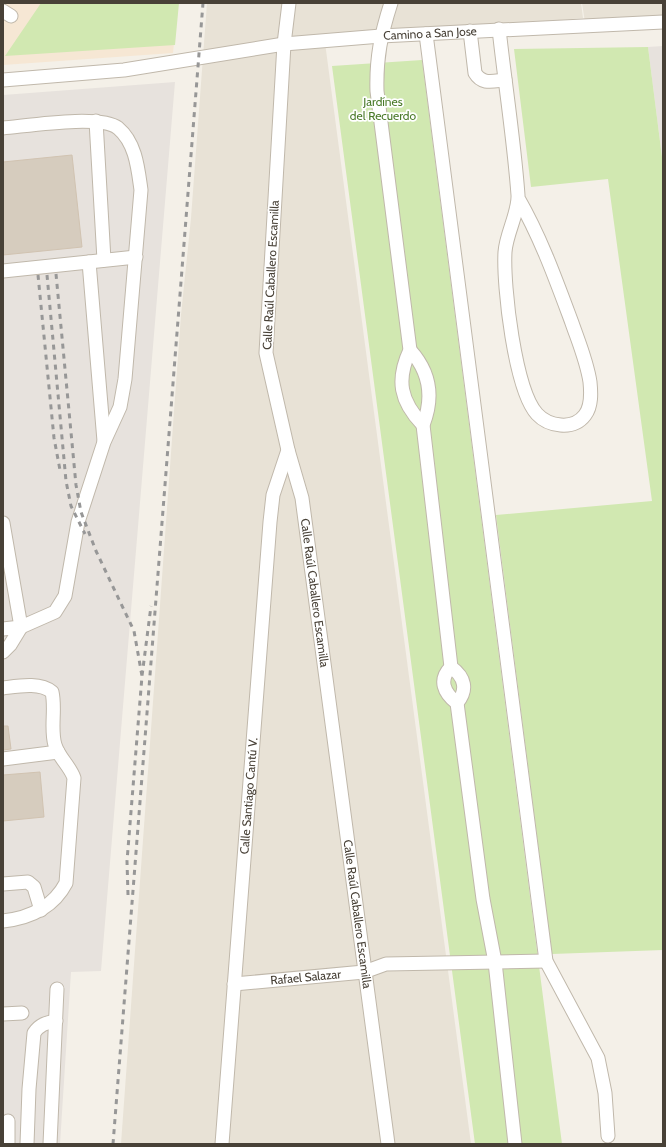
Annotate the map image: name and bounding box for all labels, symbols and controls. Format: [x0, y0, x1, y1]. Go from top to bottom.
street label: Camino a San Jose [383, 23, 477, 43]
park label: Jardínes del Recuerdo [350, 94, 417, 123]
street label: Calle Raúl Caballero Escamilla [259, 200, 282, 350]
street label: Calle Raúl Caballero Escamilla [298, 517, 332, 668]
street label: Calle Santiago Cantú V. [236, 737, 260, 855]
street label: Calle Raúl Caballero Escamilla [341, 839, 375, 990]
street label: Rafael Salazar [270, 966, 342, 988]

